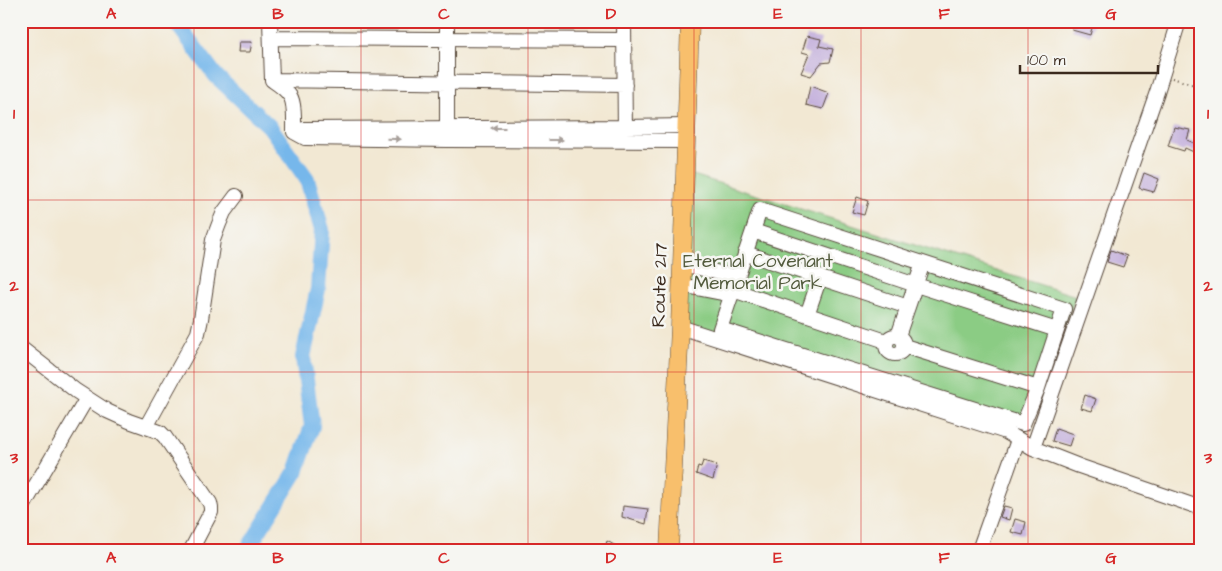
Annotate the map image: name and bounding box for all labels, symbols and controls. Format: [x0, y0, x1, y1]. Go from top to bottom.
text: A [106, 3, 117, 25]
text: B [272, 3, 284, 25]
text: C [438, 3, 450, 25]
text: D [606, 3, 617, 25]
text: E [773, 3, 783, 25]
text: F [938, 3, 950, 25]
text: G [1105, 3, 1117, 25]
scale bar [1020, 42, 1157, 74]
text: 100 m [1027, 50, 1066, 71]
text: 1 [13, 103, 16, 125]
text: 1 [1207, 103, 1210, 125]
one-way arrow [489, 124, 505, 132]
one-way arrow [386, 136, 402, 144]
one-way arrow [549, 136, 565, 144]
street label: Route 217 [645, 242, 675, 328]
park label: Eternal Covenant Memorial Park [683, 248, 833, 297]
text: 2 [8, 275, 19, 297]
text: 2 [1202, 275, 1213, 297]
text: 3 [9, 447, 19, 469]
text: 3 [1203, 447, 1213, 469]
text: A [106, 547, 117, 569]
text: B [272, 547, 284, 569]
text: C [438, 547, 450, 569]
text: D [606, 547, 617, 569]
text: E [773, 547, 783, 569]
text: F [938, 547, 950, 569]
text: G [1105, 547, 1117, 569]

